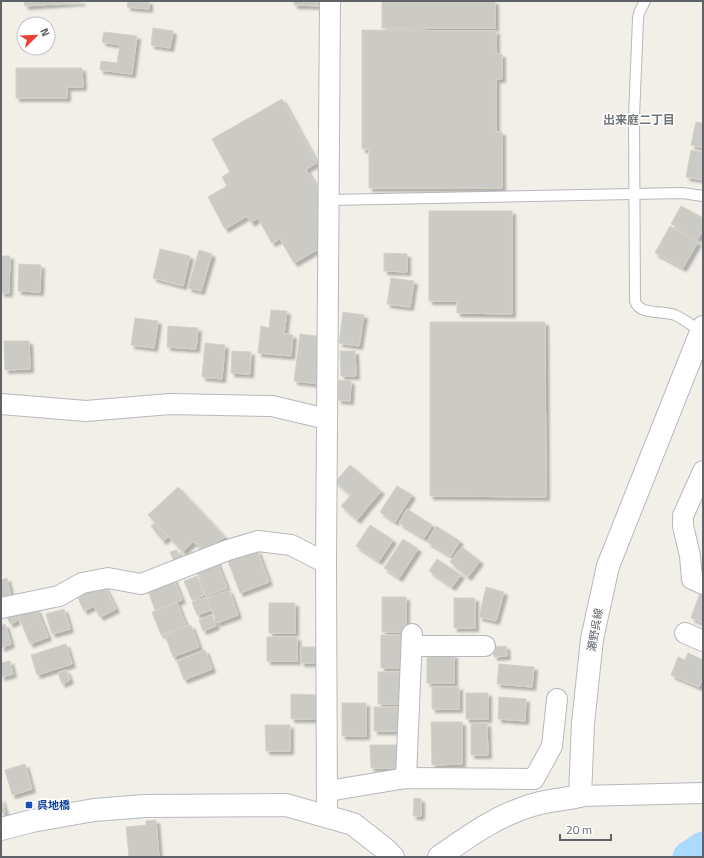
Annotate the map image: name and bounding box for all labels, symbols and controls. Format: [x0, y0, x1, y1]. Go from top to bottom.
north arrow [16, 16, 56, 56]
text: N [36, 25, 54, 39]
district label: 出来庭二丁目 [603, 110, 675, 129]
street label: 瀬野呉線 [583, 607, 607, 653]
place label: 呉地橋 [37, 797, 70, 813]
marker: 呉地橋 [24, 800, 34, 810]
scale bar [560, 816, 611, 842]
text: 20 m [566, 820, 592, 839]

